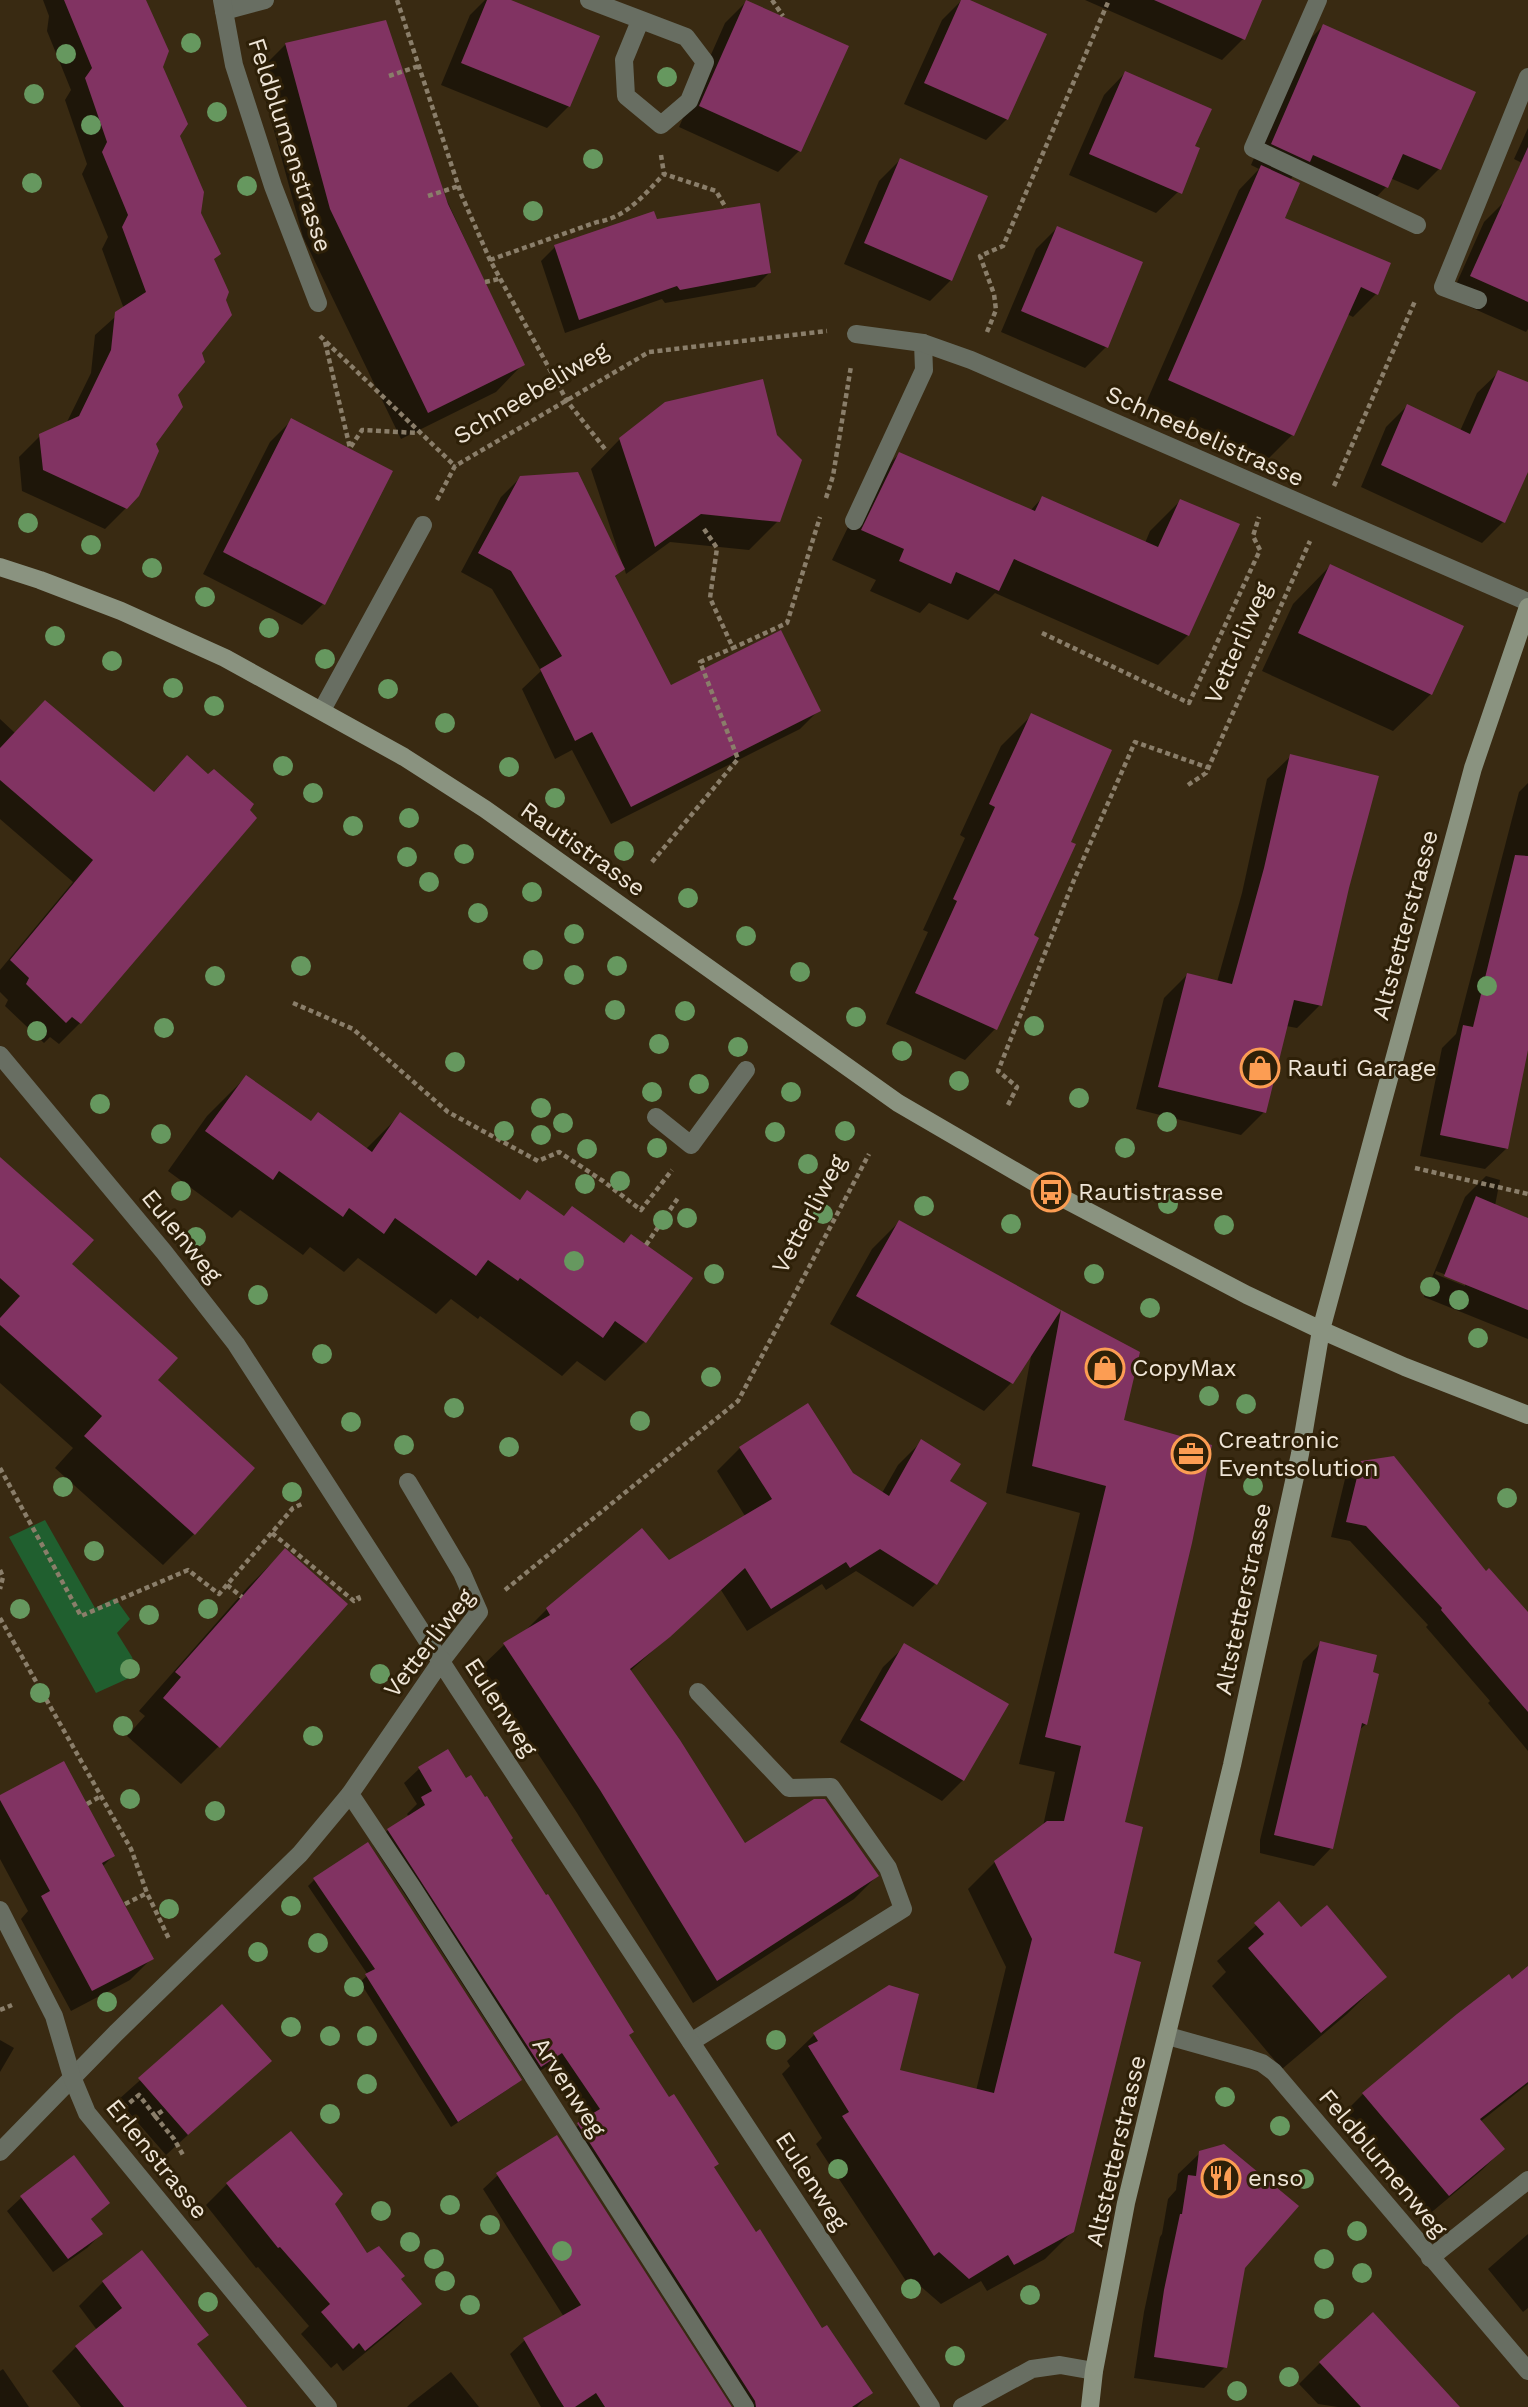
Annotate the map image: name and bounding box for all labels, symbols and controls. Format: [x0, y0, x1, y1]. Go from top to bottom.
street label: Feldblumenstrasse [242, 35, 338, 255]
street label: Schneebeliweg [449, 336, 613, 450]
street label: Schneebelistrasse [1102, 380, 1308, 492]
street label: Vetterliweg [1199, 578, 1277, 708]
street label: Rautistrasse [515, 796, 651, 902]
street label: Altstetterstrasse [1366, 827, 1444, 1023]
shop icon: Rauti Garage [1239, 1047, 1281, 1089]
place label: Rauti Garage [1287, 1054, 1437, 1082]
street label: Vetterliweg [766, 1150, 852, 1278]
bus stop icon: Rautistrasse [1030, 1171, 1072, 1213]
place label: Rautistrasse [1078, 1178, 1224, 1206]
street label: Eulenweg [136, 1184, 228, 1288]
shop icon: CopyMax [1084, 1347, 1126, 1389]
place label: CopyMax [1132, 1354, 1237, 1382]
place label: Creatronic Eventsolution [1218, 1426, 1379, 1482]
office icon: Creatronic Eventsolution [1170, 1433, 1212, 1475]
street label: Altstetterstrasse [1209, 1500, 1277, 1698]
street label: Vetterliweg [378, 1583, 480, 1703]
street label: Eulenweg [459, 1652, 543, 1762]
street label: Arvenweg [527, 2032, 612, 2142]
street label: Altstetterstrasse [1080, 2053, 1152, 2249]
street label: Feldblumenweg [1313, 2083, 1453, 2243]
street label: Erlenstrasse [100, 2093, 214, 2225]
street label: Eulenweg [770, 2126, 854, 2236]
restaurant icon: enso [1200, 2157, 1242, 2199]
place label: enso [1248, 2164, 1304, 2192]

